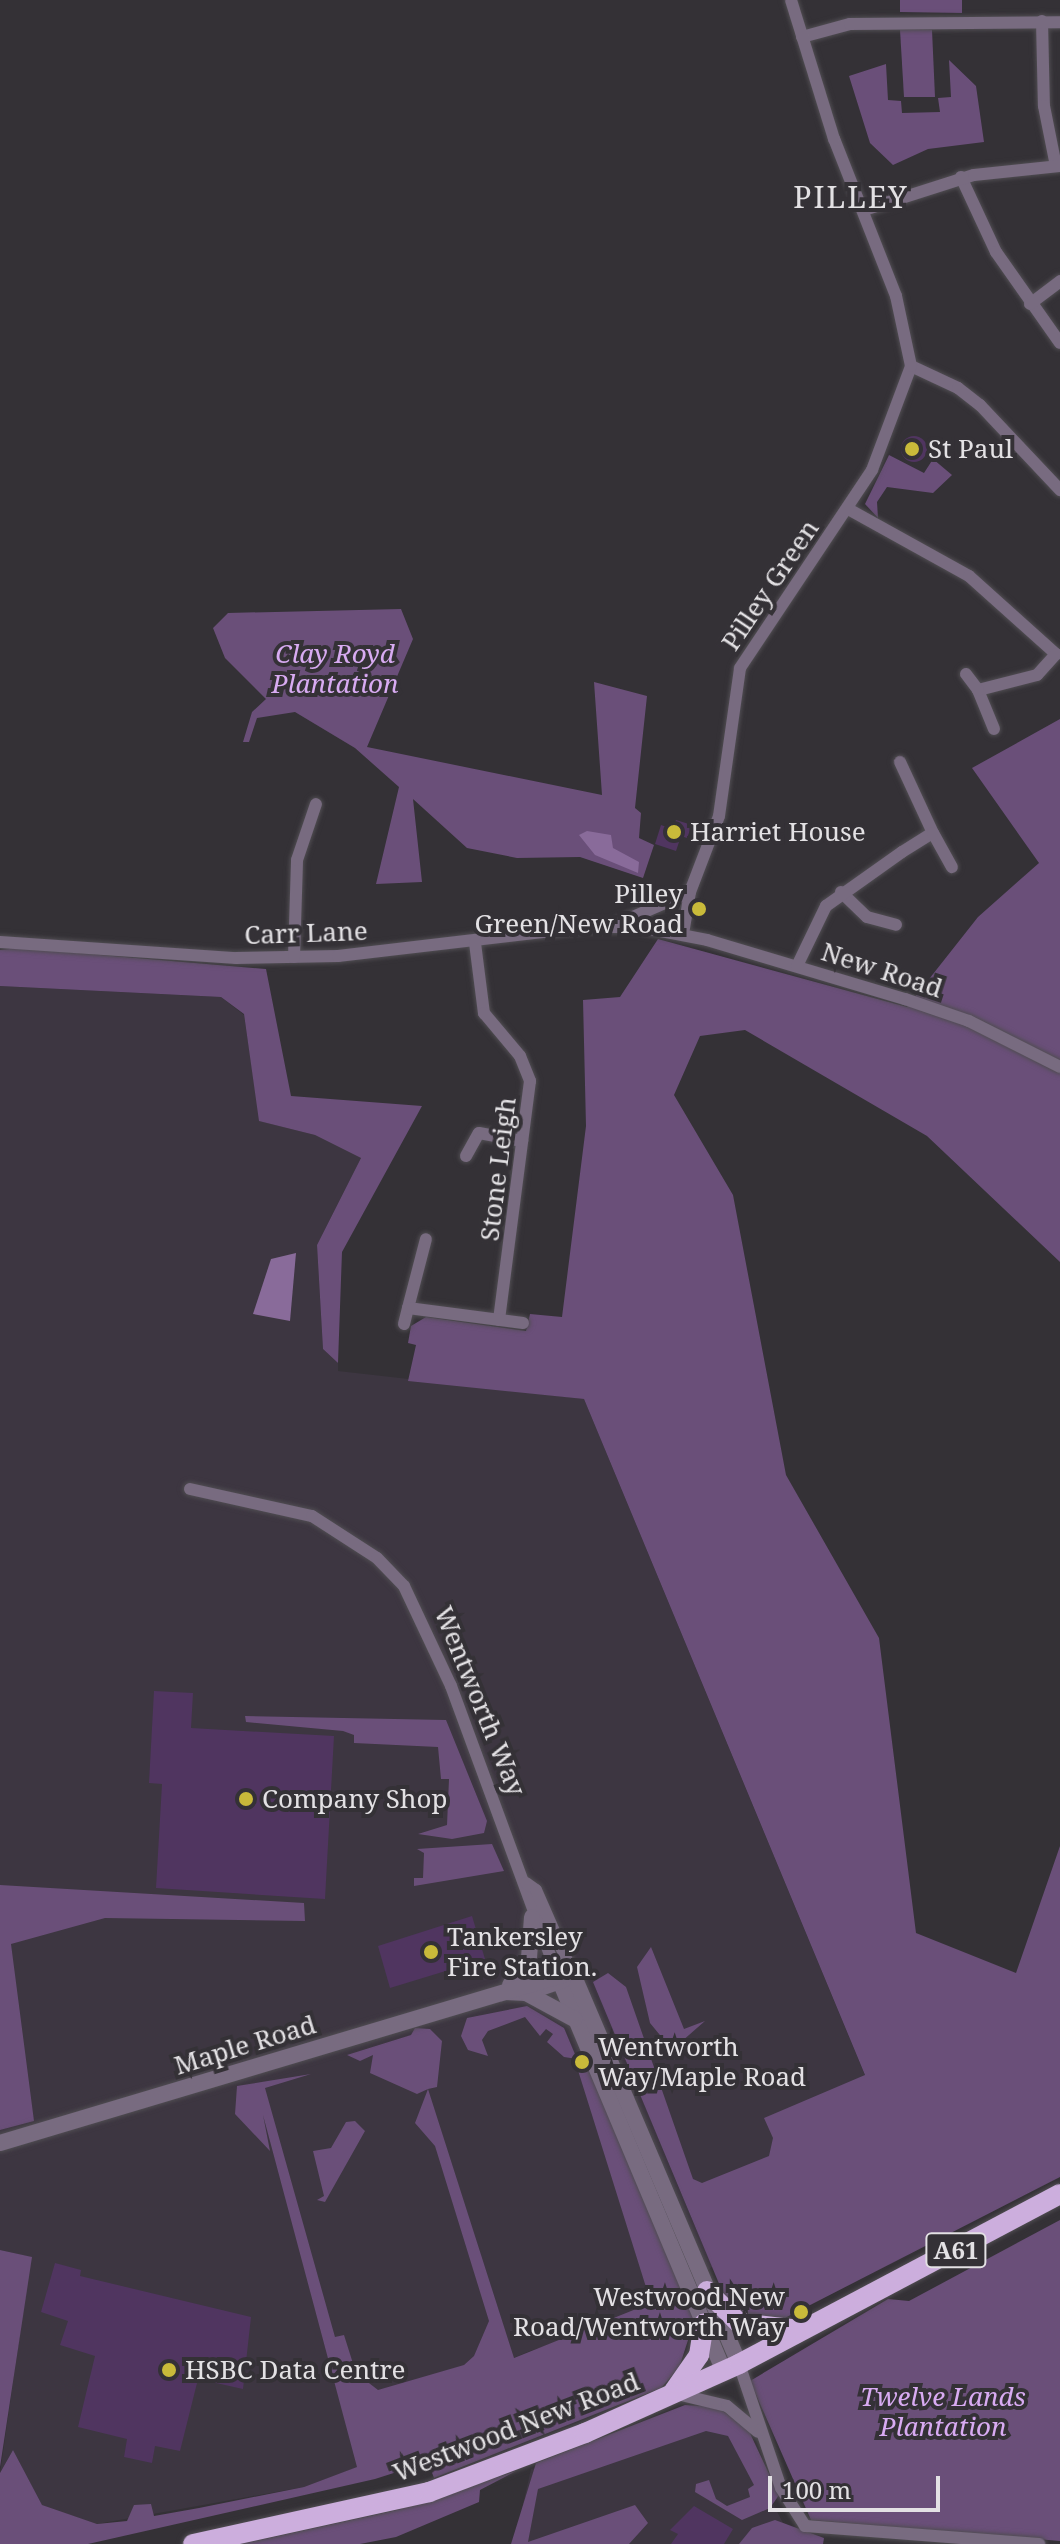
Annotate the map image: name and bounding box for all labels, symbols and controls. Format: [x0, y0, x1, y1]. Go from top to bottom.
district label: PILLEY [793, 179, 909, 215]
place label: St Paul [928, 433, 1013, 465]
marker: St Paul [903, 440, 921, 458]
street label: Pilley Green [715, 514, 825, 656]
park label: Clay Royd Plantation [271, 638, 399, 700]
place label: Harriet House [690, 816, 866, 848]
marker: Harriet House [665, 823, 683, 841]
place label: Pilley Green/New Road [475, 878, 683, 940]
marker: Pilley Green/New Road [690, 900, 708, 918]
street label: Carr Lane [244, 915, 368, 951]
street label: New Road [817, 936, 947, 1004]
street label: Stone Leigh [474, 1095, 522, 1243]
street label: Wentworth Way [428, 1602, 532, 1800]
place label: Company Shop [262, 1783, 447, 1815]
marker: Company Shop [237, 1790, 255, 1808]
place label: Tankersley Fire Station. [447, 1921, 597, 1982]
marker: Tankersley Fire Station. [422, 1943, 440, 1961]
street label: Maple Road [170, 2009, 320, 2081]
place label: Wentworth Way/Maple Road [598, 2031, 806, 2092]
marker: Wentworth Way/Maple Road [573, 2053, 591, 2071]
road number: A61 [924, 2230, 988, 2270]
place label: Westwood New Road/Wentworth Way [513, 2281, 785, 2342]
marker: Westwood New Road/Wentworth Way [792, 2303, 810, 2321]
place label: HSBC Data Centre [185, 2354, 406, 2386]
marker: HSBC Data Centre [160, 2361, 178, 2379]
street label: Westwood New Road [388, 2366, 644, 2488]
park label: Twelve Lands Plantation [860, 2381, 1026, 2442]
scale bar [772, 2460, 944, 2510]
text: 100 m [782, 2473, 851, 2506]

